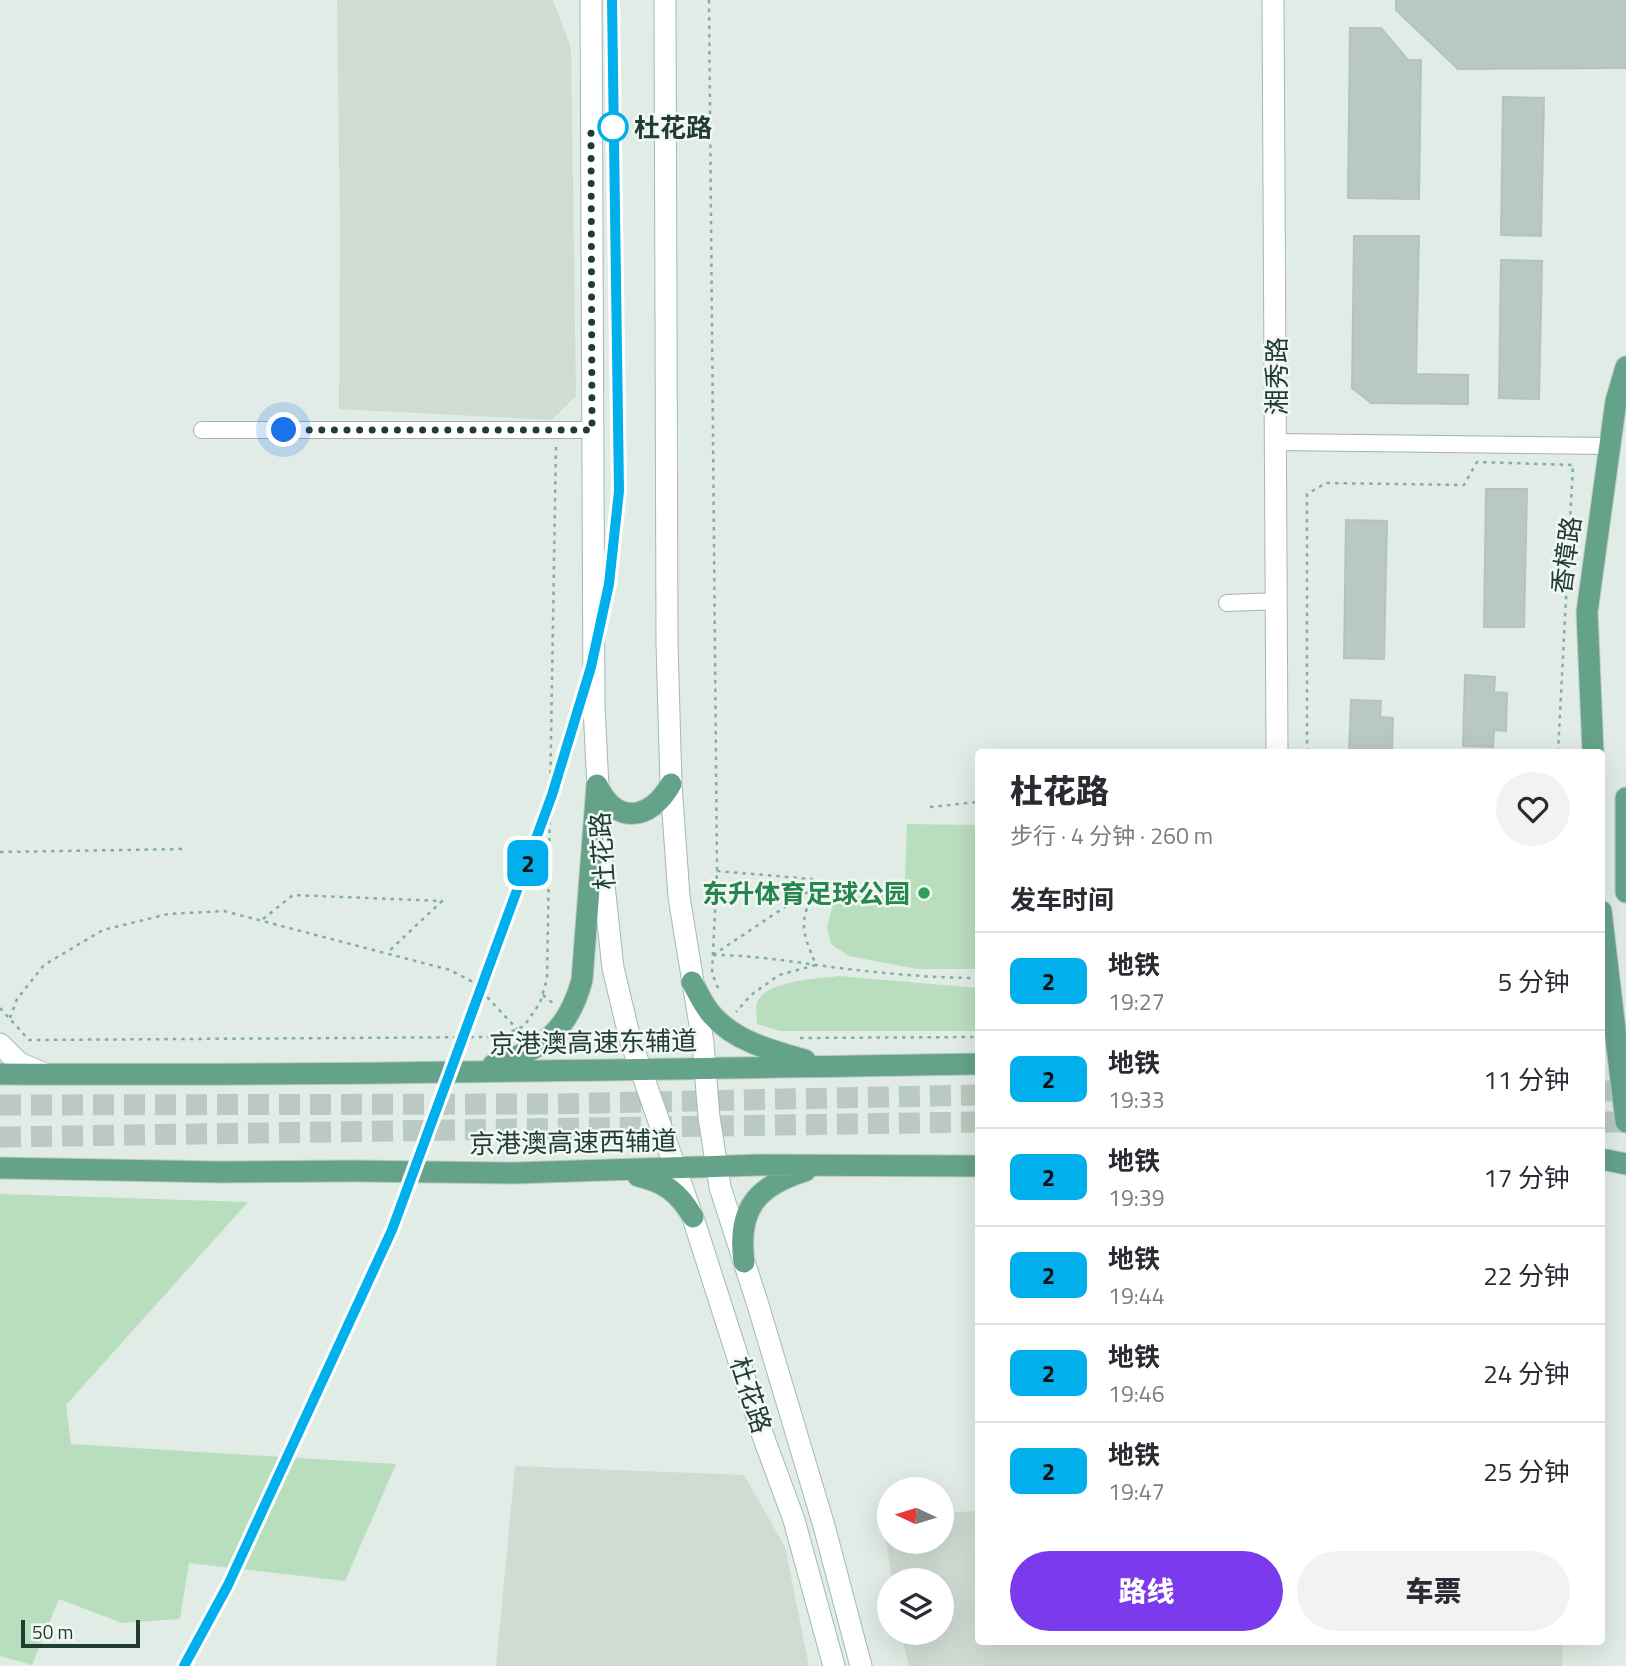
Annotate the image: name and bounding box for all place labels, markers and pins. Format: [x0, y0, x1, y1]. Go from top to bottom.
place label: 杜花路 [634, 108, 712, 147]
marker: 杜花路 [598, 112, 628, 142]
place label: 东升体育足球公园 [702, 874, 910, 913]
marker: 东升体育足球公园 [916, 885, 932, 901]

